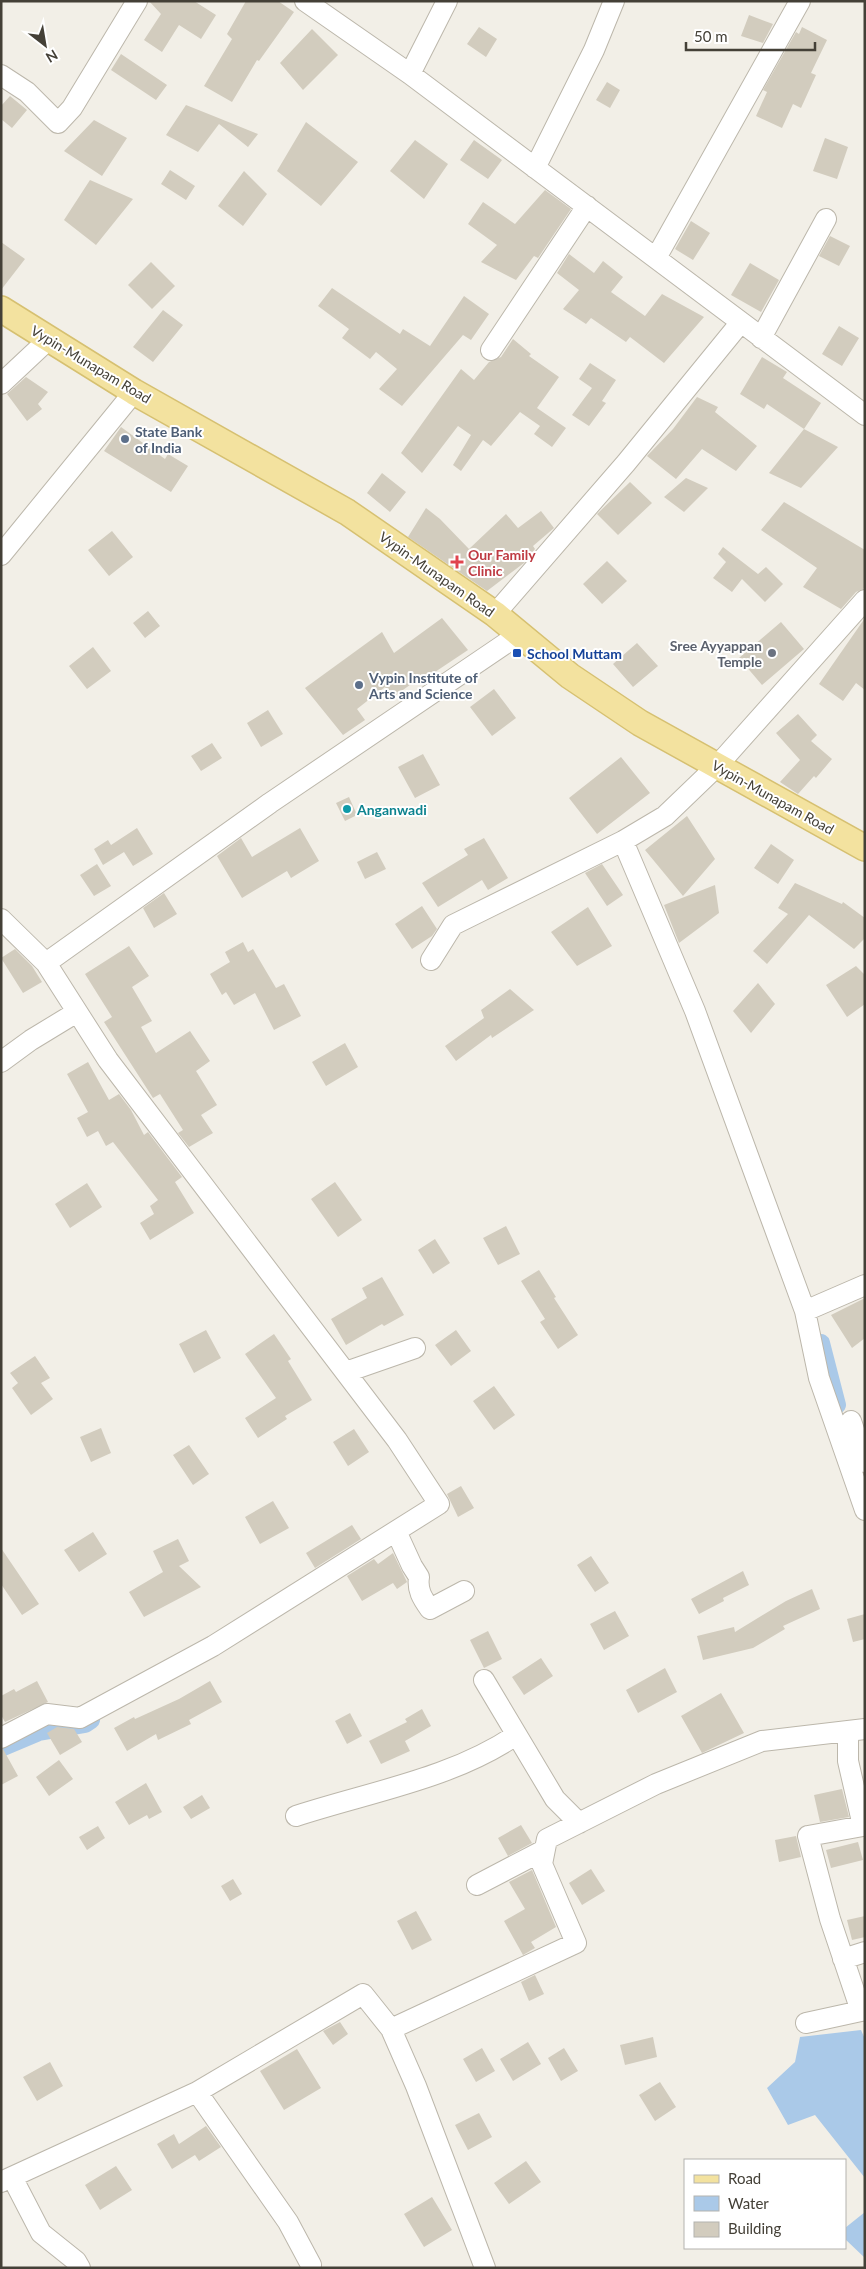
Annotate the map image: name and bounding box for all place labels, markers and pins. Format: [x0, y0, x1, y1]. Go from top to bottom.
place label: State Bank of India [135, 423, 203, 456]
marker: State Bank of India [119, 433, 131, 445]
place label: Our Family Clinic [468, 546, 536, 579]
marker: Our Family Clinic [450, 555, 464, 569]
place label: Sree Ayyappan Temple [670, 637, 763, 670]
place label: School Muttam [527, 645, 622, 662]
marker: School Muttam [511, 647, 523, 659]
marker: Sree Ayyappan Temple [766, 647, 778, 659]
place label: Vypin Institute of Arts and Science [368, 669, 478, 702]
marker: Vypin Institute of Arts and Science [353, 679, 365, 691]
place label: Anganwadi [356, 801, 427, 818]
marker: Anganwadi [341, 803, 353, 815]

